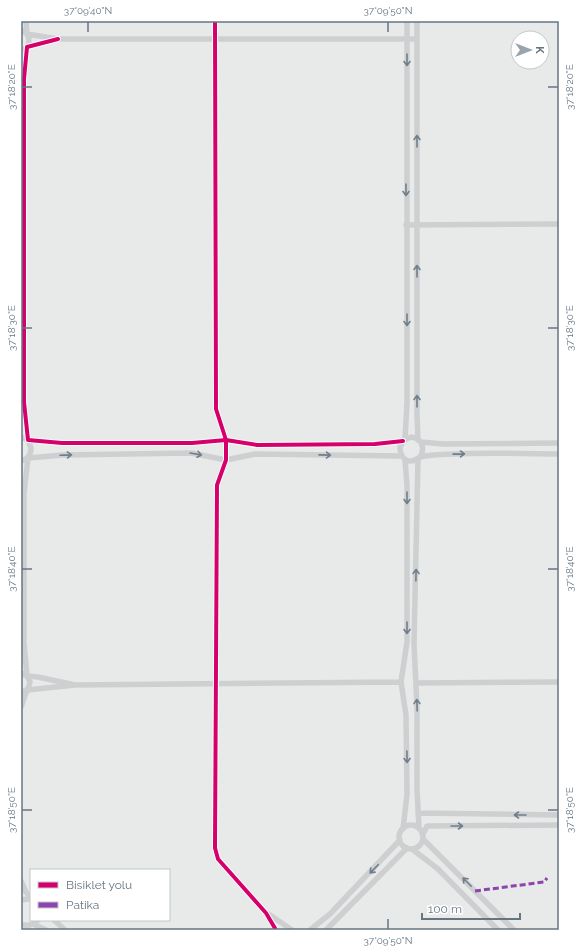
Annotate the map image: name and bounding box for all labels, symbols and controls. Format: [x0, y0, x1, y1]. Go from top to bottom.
text: 37°09'40"N [64, 5, 112, 16]
text: 37°09'50"N [364, 5, 412, 16]
north arrow [510, 30, 550, 70]
text: K [533, 46, 546, 54]
one-way arrow [403, 53, 411, 66]
text: 37°18'20"E [6, 64, 17, 110]
text: 37°18'20"E [564, 64, 575, 110]
one-way arrow [413, 135, 421, 148]
one-way arrow [402, 183, 410, 196]
one-way arrow [413, 265, 421, 278]
text: 37°18'30"E [6, 305, 17, 351]
text: 37°18'30"E [564, 305, 575, 351]
one-way arrow [403, 313, 411, 326]
one-way arrow [413, 395, 421, 408]
one-way arrow [189, 450, 202, 458]
one-way arrow [452, 450, 465, 458]
one-way arrow [59, 451, 72, 458]
one-way arrow [318, 451, 331, 459]
one-way arrow [403, 491, 411, 504]
text: 37°18'40"E [6, 546, 17, 592]
text: 37°18'40"E [564, 546, 575, 592]
one-way arrow [412, 569, 420, 582]
one-way arrow [403, 621, 411, 634]
one-way arrow [413, 699, 421, 712]
one-way arrow [403, 750, 411, 763]
text: 37°18'50"E [6, 787, 17, 833]
text: 37°18'50"E [564, 787, 575, 833]
one-way arrow [514, 811, 527, 819]
one-way arrow [450, 822, 463, 830]
one-way arrow [369, 864, 378, 874]
legend [30, 869, 170, 921]
one-way arrow [462, 877, 472, 887]
text: Bisiklet yolu [66, 878, 132, 892]
scale bar [422, 895, 520, 921]
text: Patika [66, 898, 99, 912]
text: 100 m [428, 902, 462, 916]
text: 37°09'50"N [364, 935, 412, 946]

